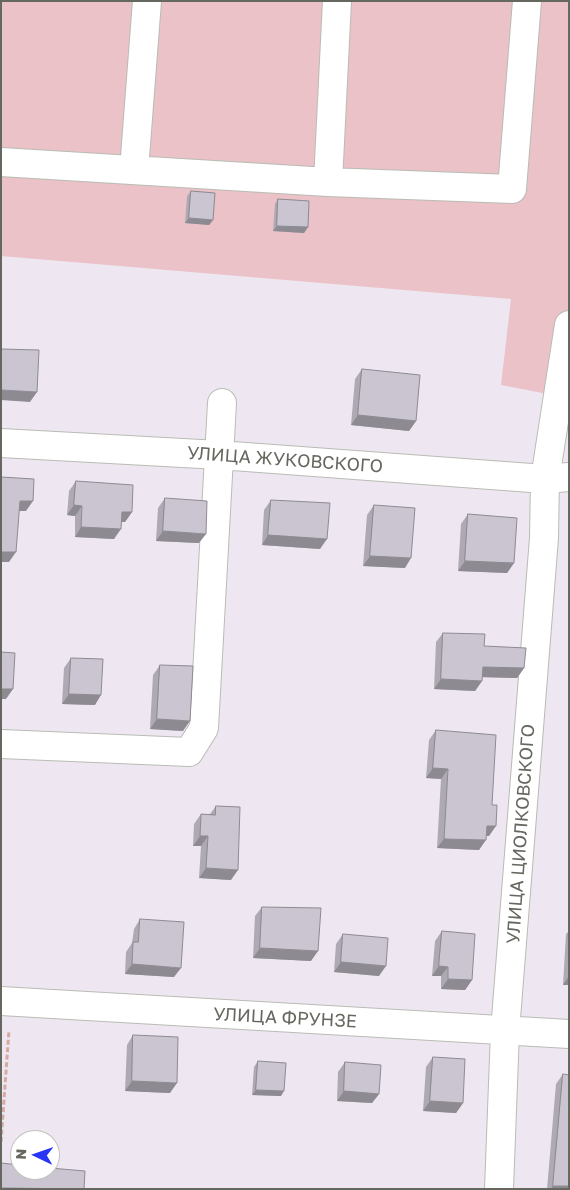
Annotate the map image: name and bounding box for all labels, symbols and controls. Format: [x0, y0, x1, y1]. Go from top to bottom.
street label: УЛИЦА ЖУКОВСКОГО [186, 442, 384, 478]
street label: УЛИЦА ЦИОЛКОВСКОГО [503, 723, 539, 945]
street label: УЛИЦА ФРУНЗЕ [213, 1003, 357, 1033]
north arrow [10, 1130, 60, 1180]
text: N [12, 1148, 29, 1160]

